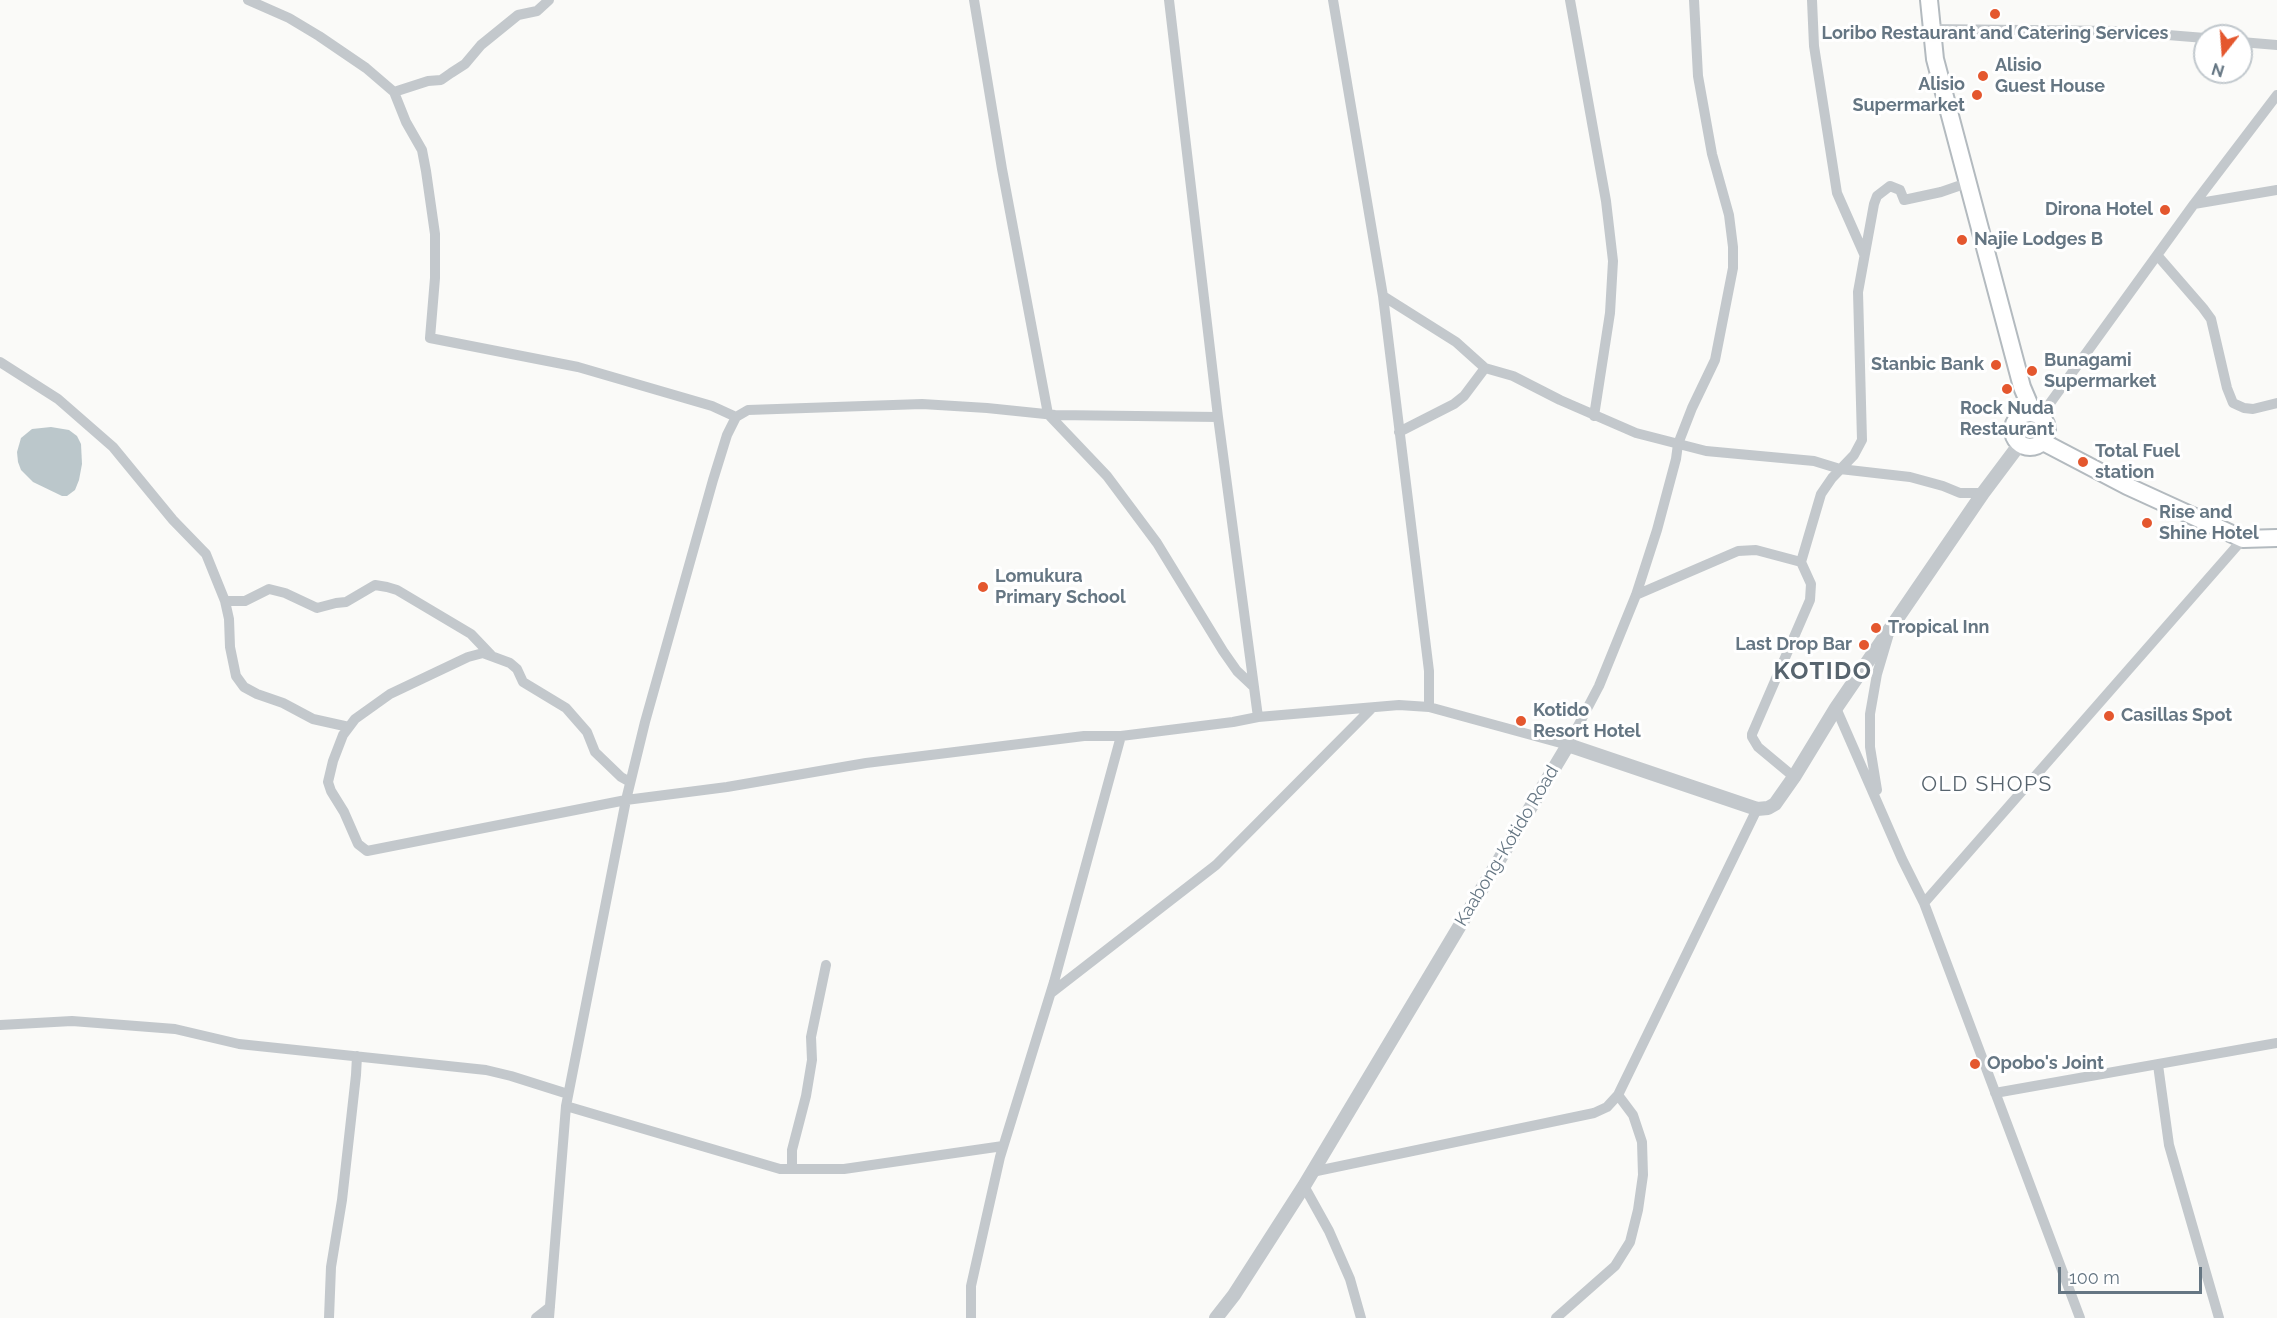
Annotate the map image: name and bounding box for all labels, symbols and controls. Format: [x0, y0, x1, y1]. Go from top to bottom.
marker: Loribo Restaurant and Catering Services [1988, 7, 2002, 21]
place label: Loribo Restaurant and Catering Services [1822, 23, 2168, 45]
north arrow [2193, 24, 2253, 84]
place label: Alisio Guest House [1995, 55, 2105, 98]
text: N [2210, 59, 2227, 81]
marker: Alisio Guest House [1976, 69, 1990, 83]
place label: Alisio Supermarket [1853, 74, 1965, 116]
marker: Alisio Supermarket [1970, 88, 1984, 102]
place label: Dirona Hotel [2045, 199, 2153, 221]
marker: Dirona Hotel [2158, 203, 2172, 217]
place label: Najie Lodges B [1974, 229, 2103, 251]
marker: Najie Lodges B [1955, 233, 1969, 247]
place label: Bunagami Supermarket [2044, 350, 2156, 392]
place label: Stanbic Bank [1871, 354, 1984, 376]
marker: Stanbic Bank [1989, 358, 2003, 372]
marker: Bunagami Supermarket [2025, 364, 2039, 378]
marker: Rock Nuda Restaurant [2000, 382, 2014, 396]
place label: Rock Nuda Restaurant [1960, 398, 2054, 440]
place label: Total Fuel station [2095, 441, 2180, 484]
marker: Total Fuel station [2076, 455, 2090, 469]
place label: Rise and Shine Hotel [2159, 502, 2259, 544]
marker: Rise and Shine Hotel [2140, 516, 2154, 530]
place label: Lomukura Primary School [995, 566, 1126, 608]
marker: Lomukura Primary School [976, 580, 990, 594]
place label: Tropical Inn [1888, 617, 1989, 639]
marker: Tropical Inn [1869, 621, 1883, 635]
place label: Last Drop Bar [1735, 634, 1852, 656]
marker: Last Drop Bar [1857, 638, 1871, 652]
district label: KOTIDO [1774, 658, 1872, 686]
place label: Kotido Resort Hotel [1533, 700, 1641, 742]
place label: Casillas Spot [2121, 705, 2232, 727]
marker: Casillas Spot [2102, 709, 2116, 723]
marker: Kotido Resort Hotel [1514, 714, 1528, 728]
street label: Kaabong-Kotido Road [1451, 762, 1563, 930]
district label: OLD SHOPS [1921, 772, 2053, 798]
place label: Opobo's Joint [1987, 1053, 2104, 1075]
marker: Opobo's Joint [1968, 1057, 1982, 1071]
scale bar [2061, 1255, 2205, 1293]
text: 100 m [2069, 1267, 2120, 1288]

